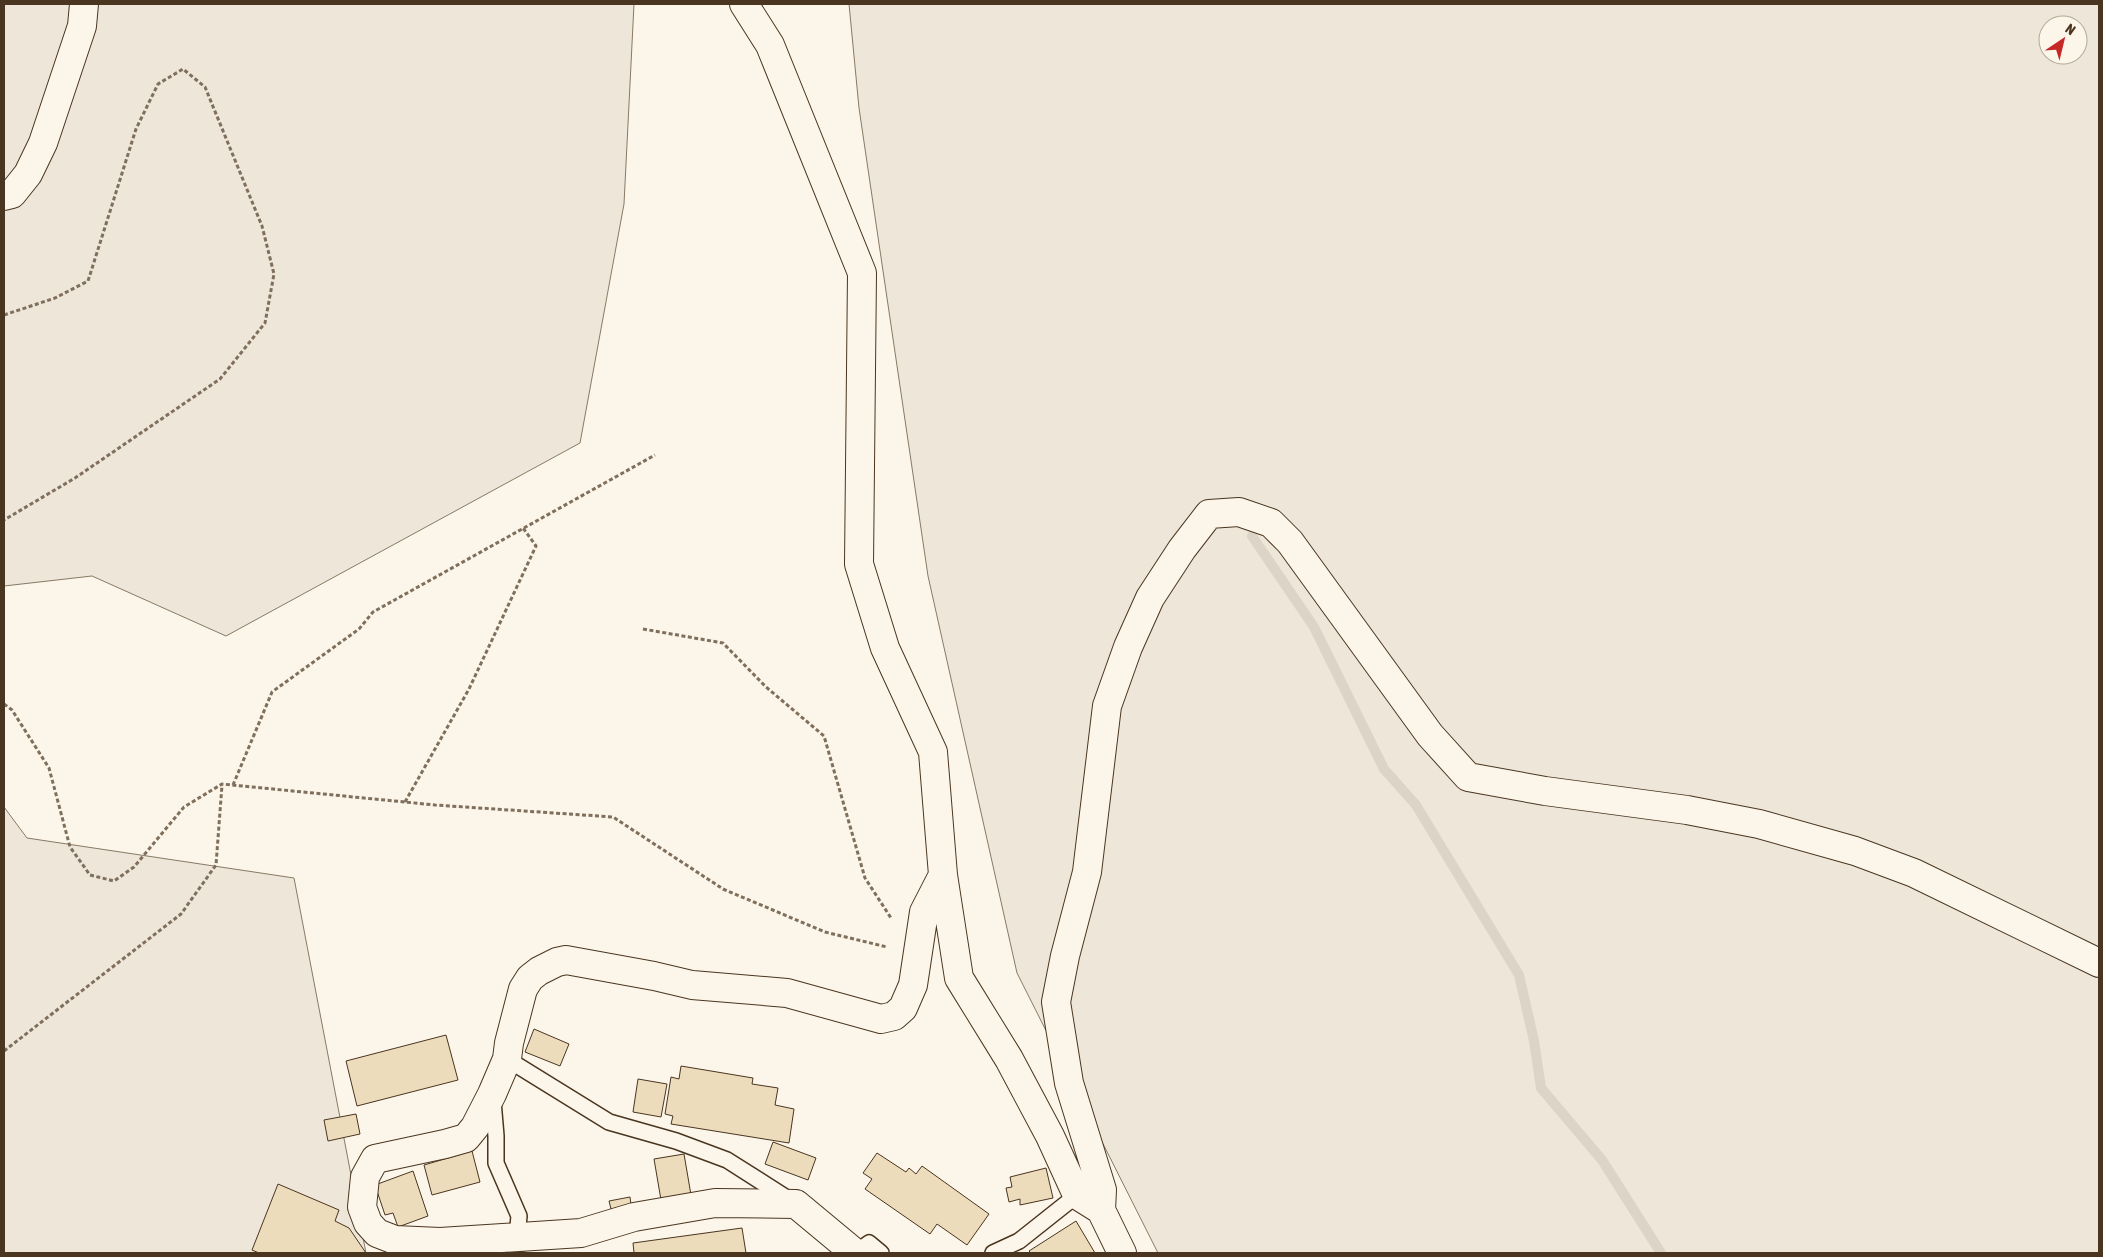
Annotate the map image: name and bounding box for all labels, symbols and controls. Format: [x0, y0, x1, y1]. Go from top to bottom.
north arrow [2038, 15, 2088, 65]
text: N [2062, 20, 2078, 38]

